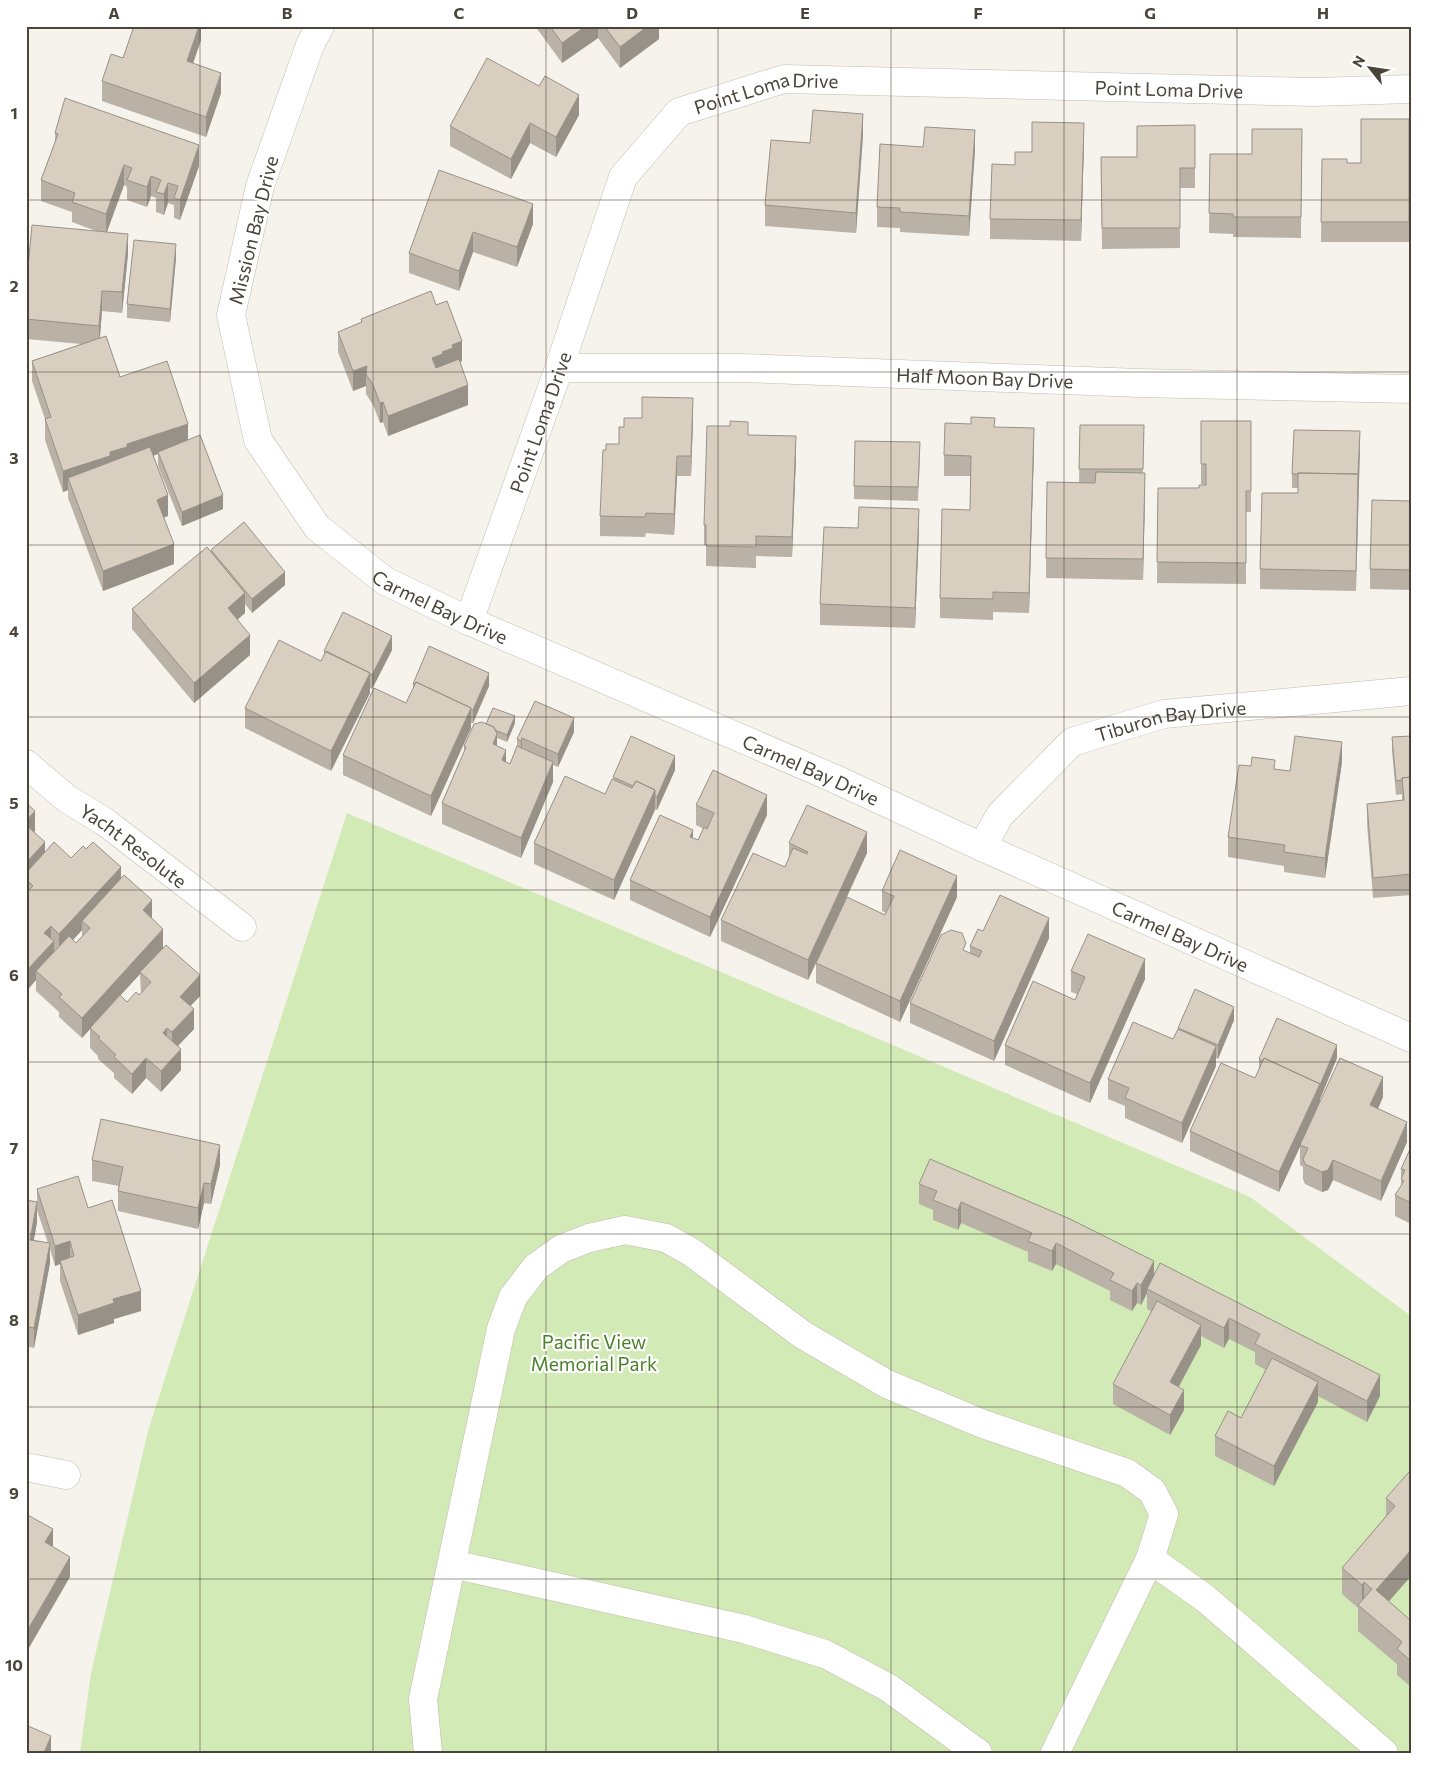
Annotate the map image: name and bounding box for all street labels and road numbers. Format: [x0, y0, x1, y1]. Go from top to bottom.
street label: Point Loma Drive [691, 67, 839, 118]
street label: Point Loma Drive [1095, 75, 1244, 102]
street label: Mission Bay Drive [223, 153, 283, 307]
street label: Point Loma Drive [504, 348, 575, 496]
street label: Half Moon Bay Drive [896, 362, 1074, 392]
street label: Carmel Bay Drive [368, 564, 512, 648]
street label: Tiburon Bay Drive [1093, 695, 1247, 746]
street label: Carmel Bay Drive [739, 729, 883, 809]
street label: Yacht Resolute [76, 798, 192, 892]
street label: Carmel Bay Drive [1109, 895, 1252, 976]

